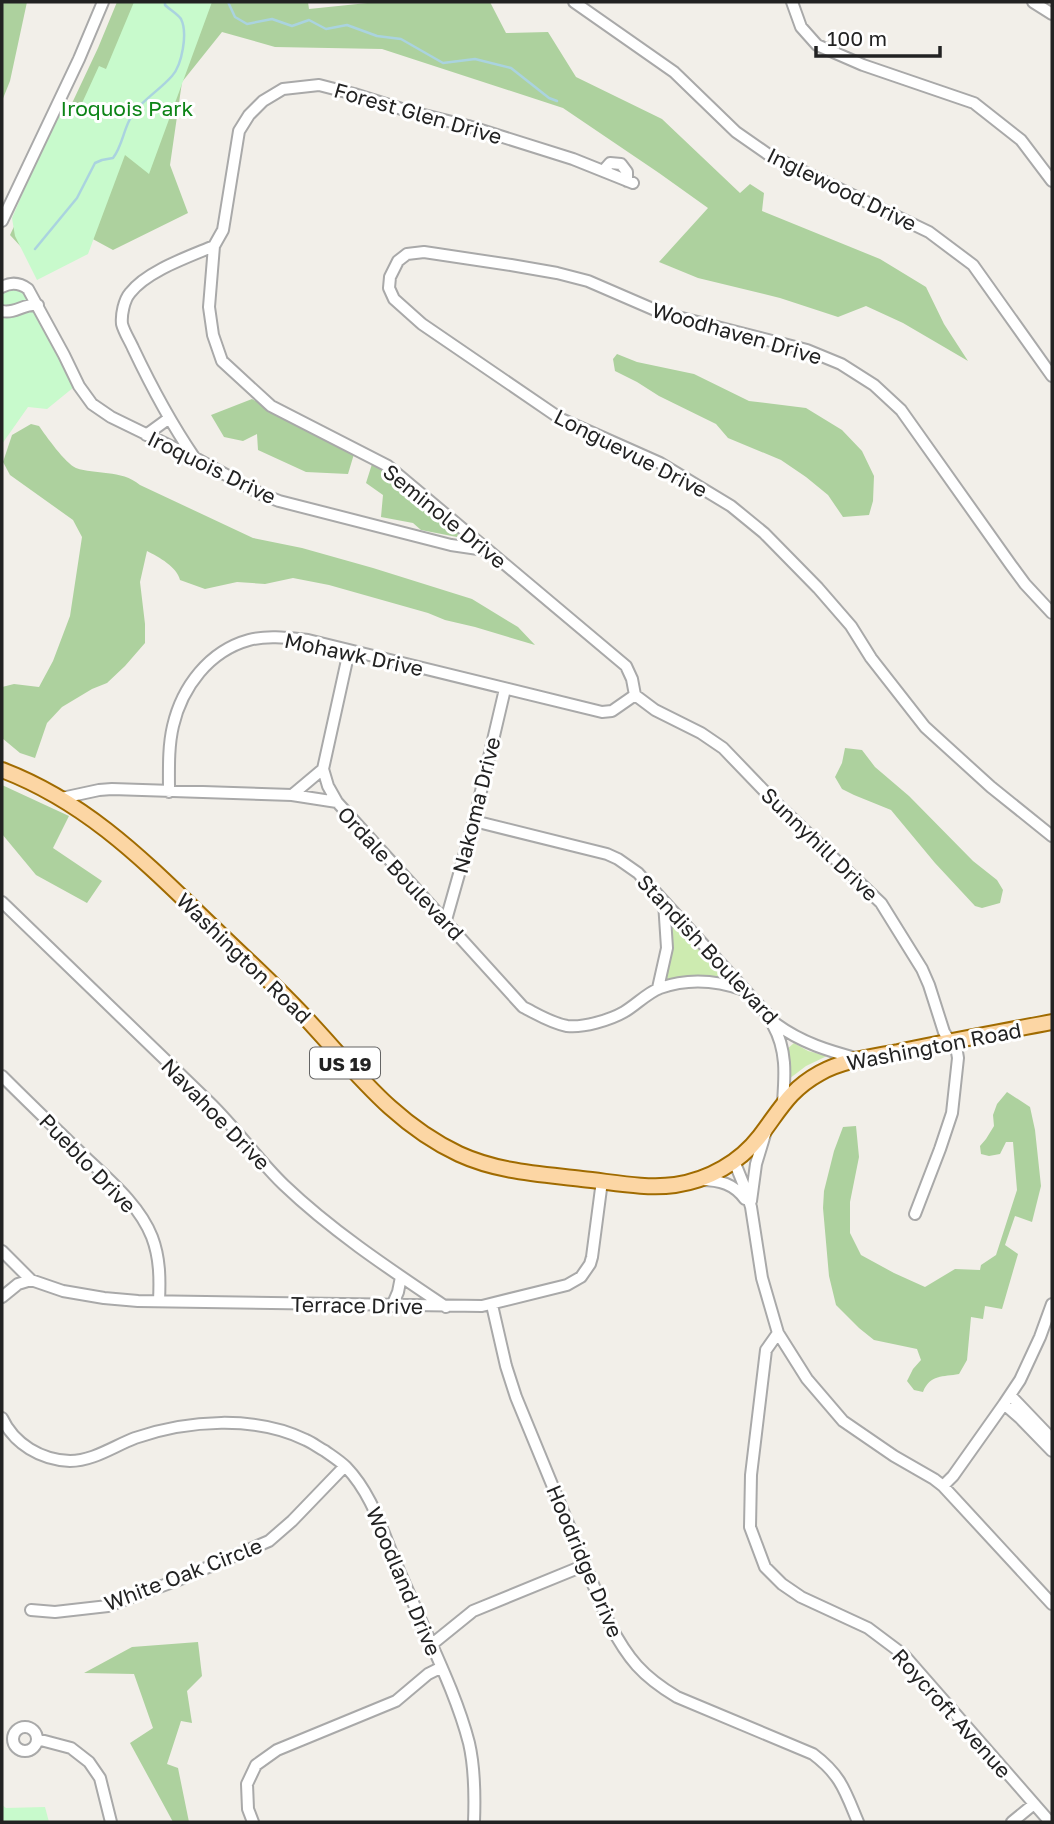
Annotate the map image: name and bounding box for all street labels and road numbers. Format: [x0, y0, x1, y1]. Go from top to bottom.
street label: Forest Glen Drive [331, 77, 505, 149]
street label: Inglewood Drive [763, 142, 921, 236]
street label: Woodhaven Drive [649, 296, 825, 370]
street label: Longuevue Drive [550, 403, 712, 503]
street label: Iroquois Drive [144, 425, 280, 509]
street label: Seminole Drive [378, 458, 512, 574]
street label: Mohawk Drive [282, 627, 426, 681]
street label: Nakoma Drive [446, 734, 506, 876]
street label: Sunnyhill Drive [756, 782, 884, 906]
street label: Ordale Boulevard [332, 801, 470, 945]
street label: Standish Boulevard [632, 869, 784, 1029]
street label: Washington Road [171, 887, 317, 1029]
street label: Washington Road [844, 1016, 1024, 1076]
road number: US 19 [310, 1048, 380, 1078]
street label: Navahoe Drive [156, 1053, 276, 1175]
street label: Pueblo Drive [34, 1108, 142, 1218]
street label: Terrace Drive [291, 1291, 423, 1319]
street label: Hoodridge Drive [541, 1481, 629, 1641]
street label: Woodland Drive [361, 1503, 447, 1659]
street label: White Oak Circle [100, 1532, 266, 1616]
street label: Roycroft Avenue [887, 1643, 1017, 1783]

